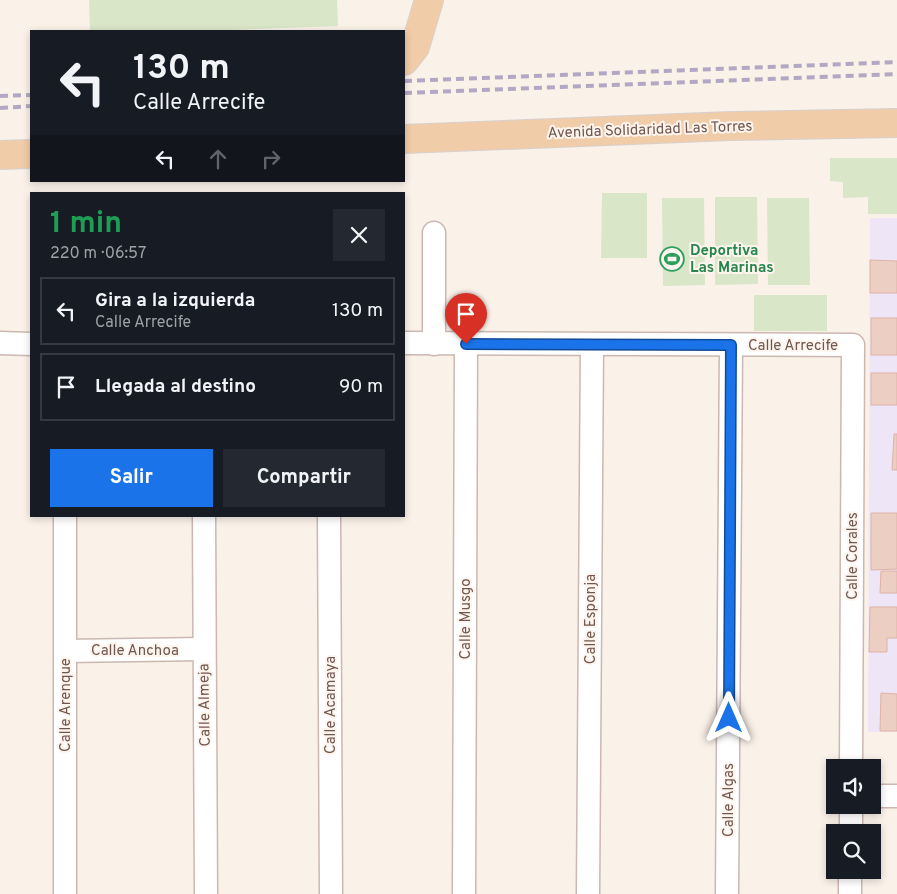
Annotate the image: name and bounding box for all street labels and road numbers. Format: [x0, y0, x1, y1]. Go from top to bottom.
street label: Avenida Solidaridad Las Torres [547, 117, 753, 144]
street label: Calle Arrecife [748, 337, 838, 356]
street label: Calle Corales [844, 512, 863, 600]
street label: Calle Esponja [582, 574, 601, 664]
street label: Calle Musgo [457, 578, 476, 660]
street label: Calle Anchoa [91, 642, 179, 661]
street label: Calle Acamaya [322, 656, 341, 754]
street label: Calle Arenque [57, 658, 76, 752]
street label: Calle Almeja [195, 663, 216, 747]
street label: Calle Algas [720, 763, 739, 837]

